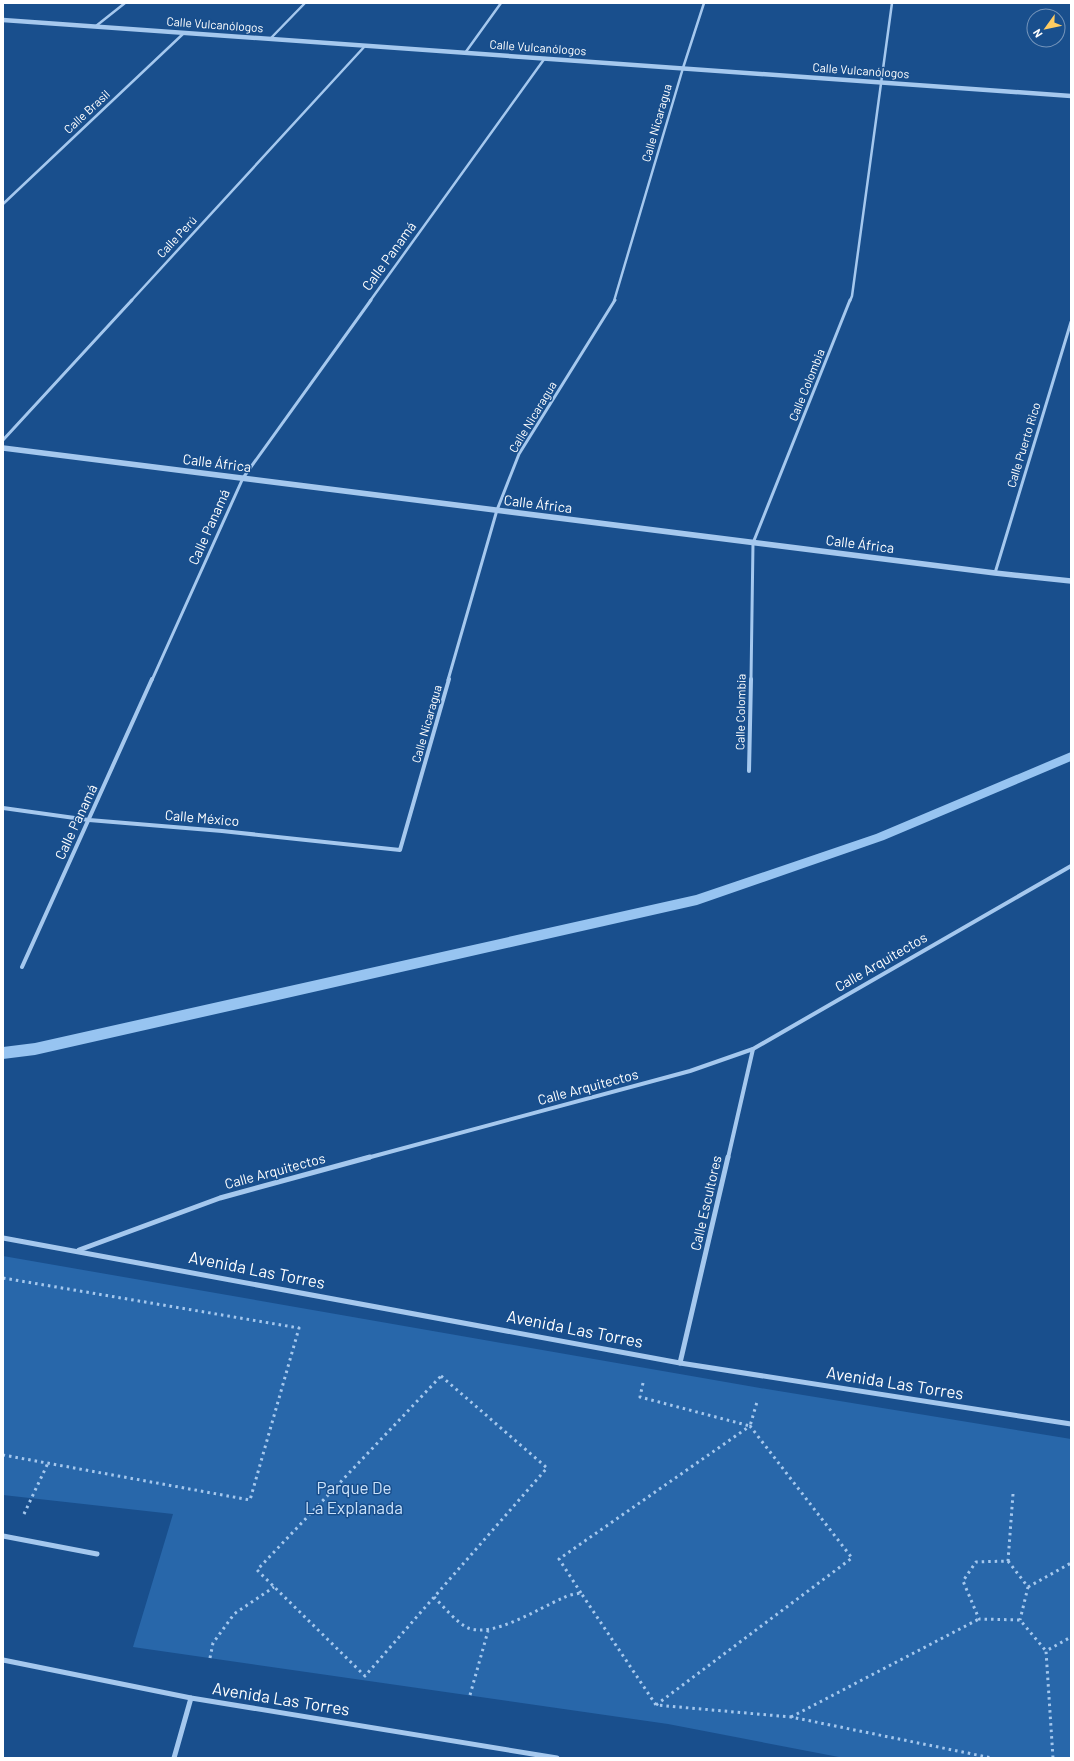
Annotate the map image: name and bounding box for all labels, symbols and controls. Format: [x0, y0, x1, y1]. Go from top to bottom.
north arrow [1026, 8, 1066, 48]
street label: Calle Vulcanólogos [166, 14, 264, 34]
text: N [1030, 27, 1045, 40]
street label: Calle Vulcanólogos [489, 37, 587, 57]
street label: Calle Vulcanólogos [812, 60, 910, 80]
street label: Calle Nicaragua [638, 82, 674, 163]
street label: Calle Brasil [61, 87, 112, 136]
street label: Calle Perú [153, 213, 199, 260]
street label: Calle Panamá [358, 218, 419, 293]
street label: Calle Colombia [785, 347, 827, 423]
street label: Calle Nicaragua [505, 378, 559, 455]
street label: Calle Puerto Rico [1003, 400, 1043, 489]
street label: Calle África [182, 450, 252, 475]
street label: Calle Panamá [184, 486, 233, 567]
street label: Calle África [503, 491, 573, 516]
street label: Calle África [825, 531, 895, 556]
street label: Calle Colombia [732, 674, 748, 750]
street label: Calle Nicaragua [408, 683, 444, 764]
street label: Calle Panamá [51, 781, 100, 862]
street label: Calle México [164, 806, 240, 829]
street label: Calle Arquitectos [832, 928, 930, 995]
street label: Calle Arquitectos [536, 1065, 640, 1108]
street label: Calle Arquitectos [223, 1149, 327, 1192]
street label: Calle Escultores [686, 1153, 725, 1252]
street label: Avenida Las Torres [187, 1246, 327, 1292]
street label: Avenida Las Torres [505, 1305, 645, 1351]
street label: Avenida Las Torres [825, 1361, 965, 1403]
park label: Parque De La Explanada [305, 1477, 403, 1517]
street label: Avenida Las Torres [211, 1677, 351, 1719]

